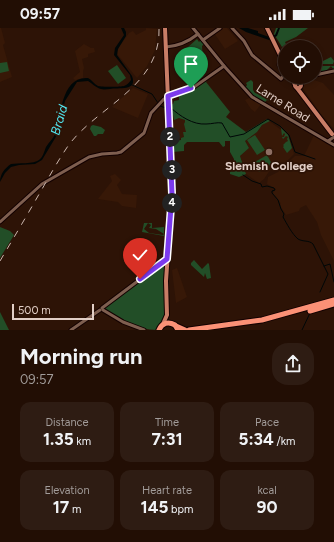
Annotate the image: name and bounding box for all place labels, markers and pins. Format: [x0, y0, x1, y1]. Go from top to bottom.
pin [174, 47, 208, 88]
pin: 2 [160, 127, 180, 147]
marker: Slemish College [264, 147, 274, 157]
place label: Slemish College [225, 159, 313, 173]
pin: 3 [162, 160, 182, 180]
pin: 4 [162, 193, 182, 213]
pin [123, 238, 157, 279]

